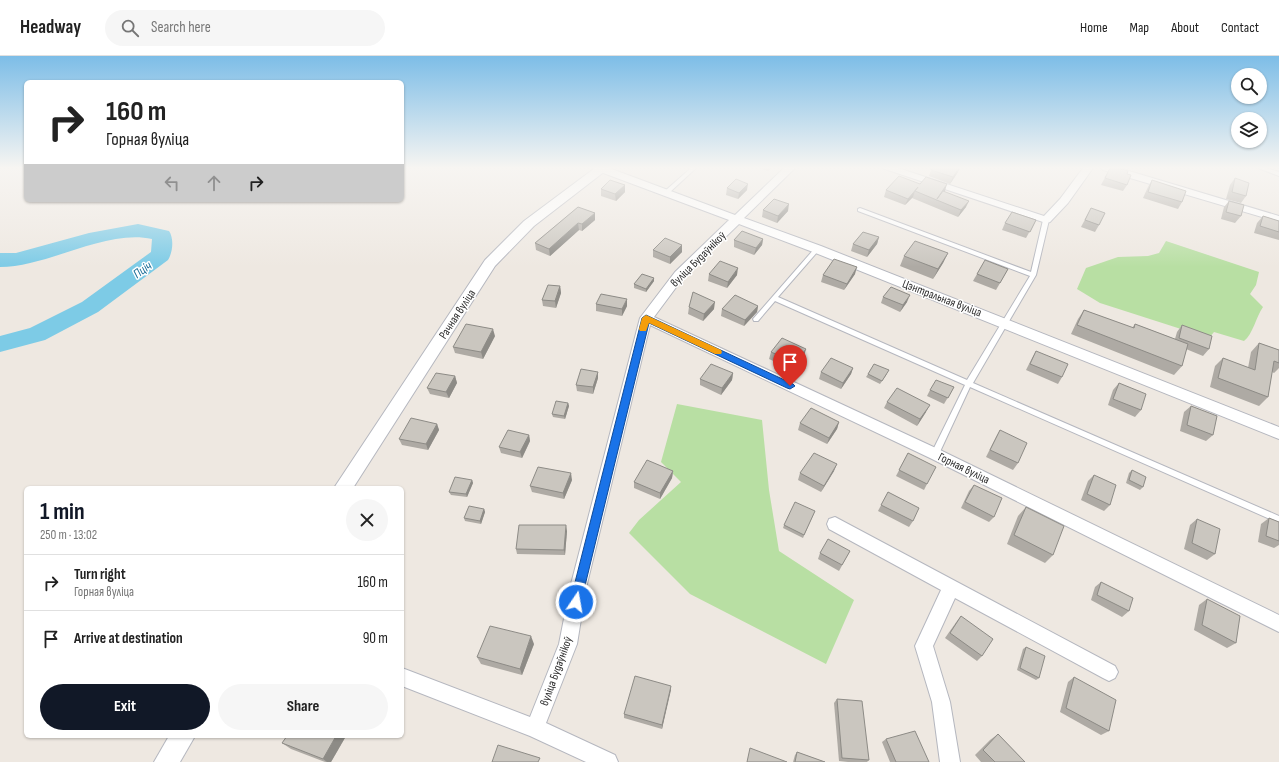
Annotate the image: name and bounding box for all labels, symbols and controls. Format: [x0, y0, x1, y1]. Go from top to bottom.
search box [105, 10, 385, 46]
text: Headway [20, 16, 81, 39]
icon: search [119, 17, 141, 39]
text: Search here [151, 18, 211, 37]
text: Home [1080, 19, 1108, 36]
text: Map [1130, 19, 1149, 36]
text: About [1171, 19, 1199, 36]
text: Contact [1221, 19, 1259, 36]
map controls [1231, 68, 1267, 148]
button: search [1231, 68, 1267, 104]
text: 160 m [106, 95, 166, 128]
icon: right [40, 96, 92, 148]
button: layers [1231, 112, 1267, 148]
text: Горная вуліца [106, 129, 189, 150]
icon: left [161, 172, 183, 194]
icon: ahead [203, 172, 225, 194]
icon: right [245, 172, 267, 194]
street label: вуліца Будаўнікоў [667, 228, 730, 290]
water label: Пціч [130, 257, 156, 282]
street label: Цэнтральная вуліца [900, 276, 984, 321]
street label: Рачная вуліца [436, 286, 479, 342]
pin [773, 345, 807, 386]
icon: arrive [779, 351, 801, 373]
street label: Горная вуліца [936, 450, 992, 488]
text: 1 min [40, 497, 85, 526]
button: close [346, 499, 388, 541]
text: 250 m · 13:02 [40, 527, 97, 543]
text: Turn right [74, 565, 126, 584]
icon: right [40, 572, 62, 594]
text: 160 m [357, 573, 388, 592]
position arrow [555, 581, 597, 623]
text: Горная вуліца [74, 584, 134, 600]
icon: arrive [40, 628, 62, 650]
text: Arrive at destination [74, 629, 183, 648]
text: 90 m [363, 629, 388, 648]
street label: вуліца Будаўнікоў [537, 634, 576, 708]
button: Exit [40, 684, 210, 730]
button: Share [218, 684, 388, 730]

